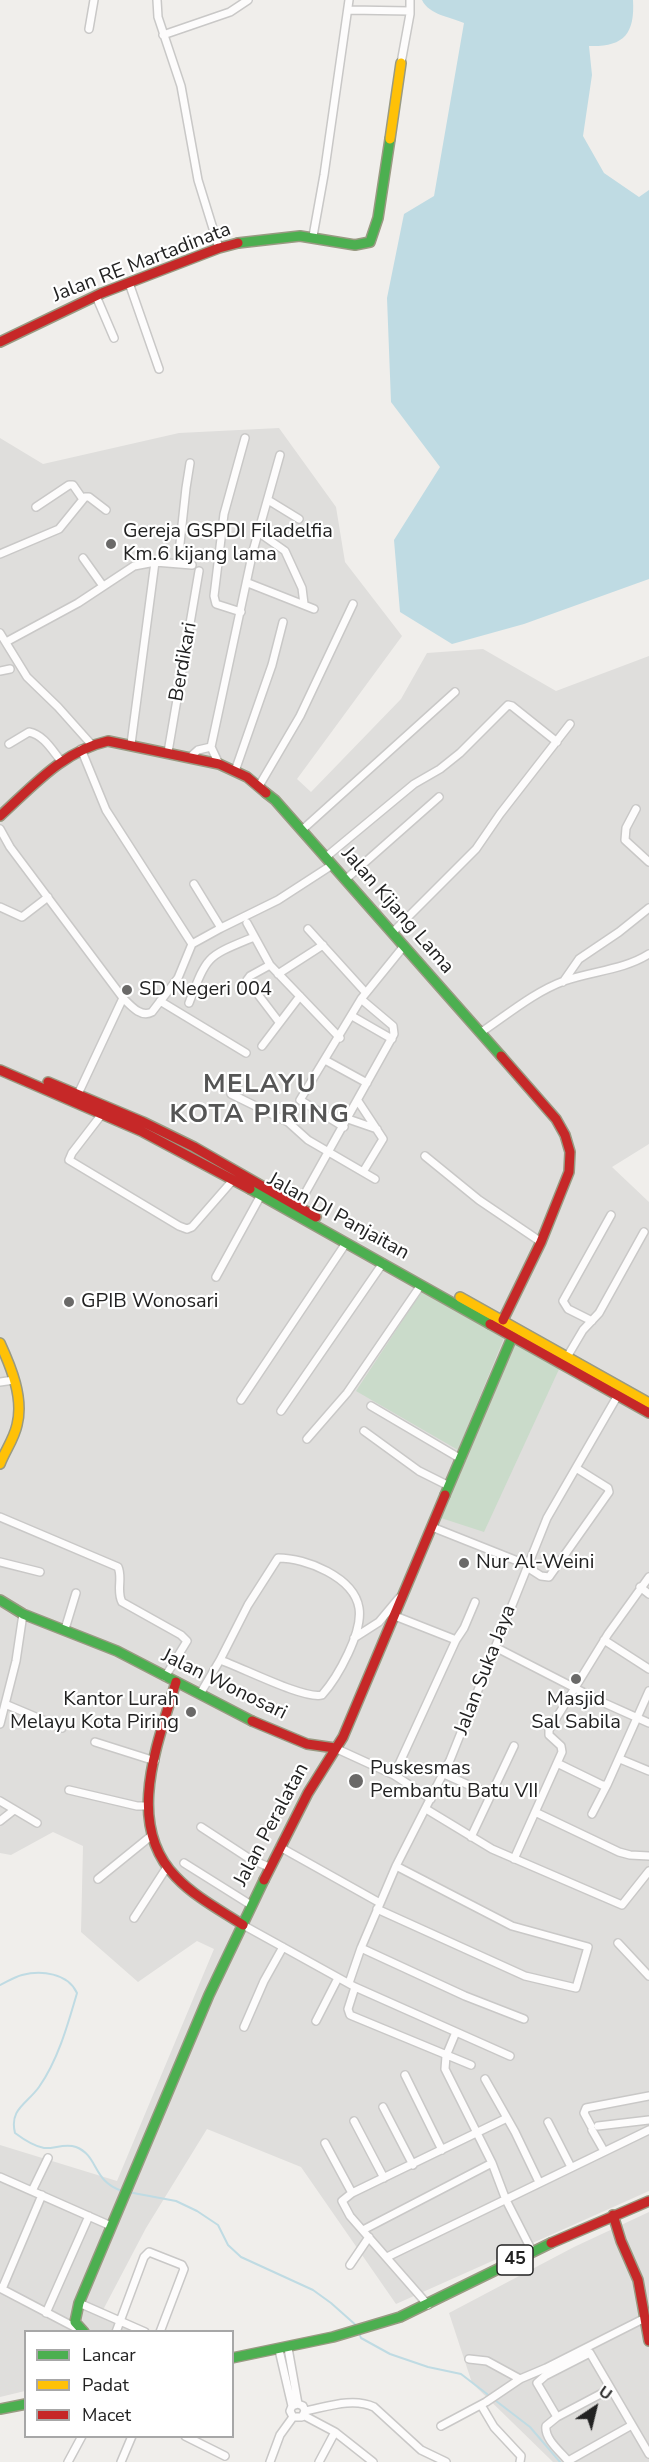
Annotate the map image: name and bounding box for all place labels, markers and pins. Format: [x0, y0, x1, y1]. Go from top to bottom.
place label: Gereja GSPDI Filadelfia Km.6 kijang lama [123, 520, 333, 567]
marker: Gereja GSPDI Filadelfia Km.6 kijang lama [104, 537, 118, 551]
place label: SD Negeri 004 [139, 978, 272, 1002]
marker: SD Negeri 004 [120, 983, 134, 997]
place label: GPIB Wonosari [81, 1290, 218, 1314]
marker: GPIB Wonosari [62, 1295, 76, 1309]
place label: Nur Al-Weini [476, 1551, 594, 1575]
marker: Nur Al-Weini [457, 1556, 471, 1570]
marker: Masjid Sal Sabila [569, 1672, 583, 1686]
place label: Kantor Lurah Melayu Kota Piring [10, 1688, 179, 1735]
place label: Masjid Sal Sabila [531, 1688, 621, 1735]
marker: Kantor Lurah Melayu Kota Piring [184, 1705, 198, 1719]
place label: Puskesmas Pembantu Batu VII [370, 1757, 538, 1804]
marker: Puskesmas Pembantu Batu VII [347, 1772, 365, 1790]

